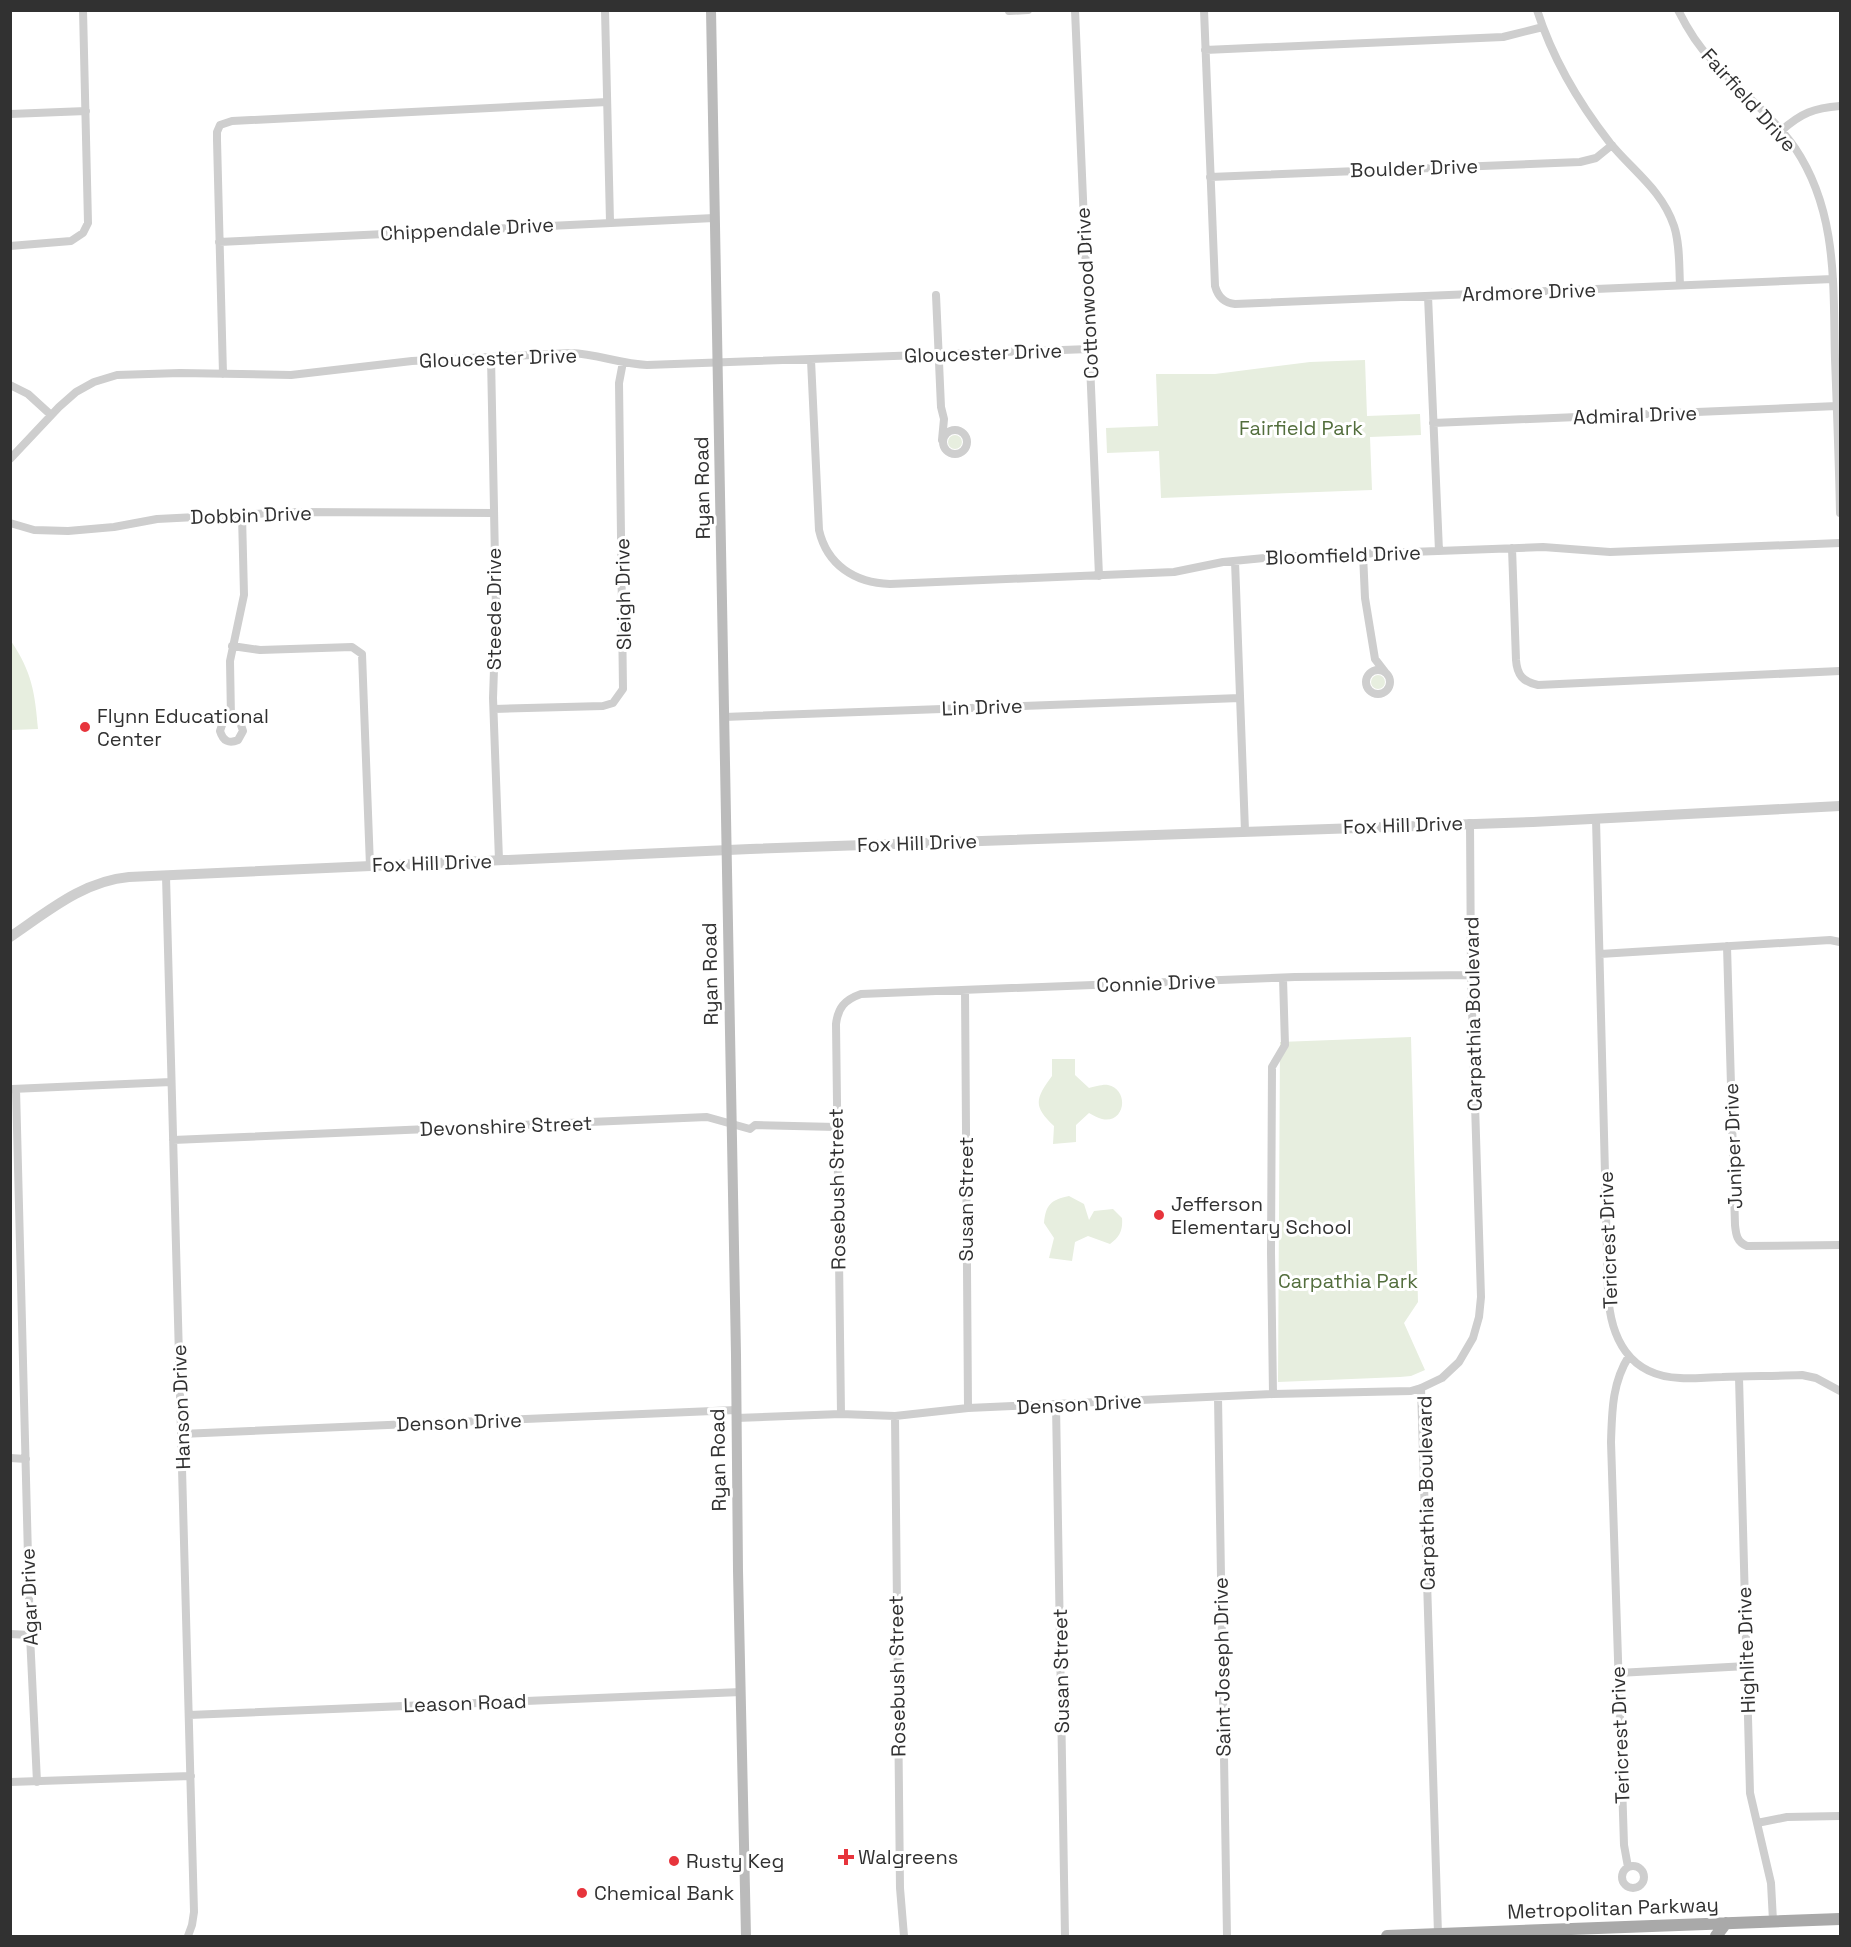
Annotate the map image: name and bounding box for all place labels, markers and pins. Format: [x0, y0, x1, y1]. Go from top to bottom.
place label: Flynn Educational Center [97, 703, 269, 752]
marker: Flynn Educational Center [78, 720, 92, 734]
place label: Jefferson Elementary School [1171, 1191, 1352, 1240]
marker: Jefferson Elementary School [1152, 1208, 1166, 1222]
place label: Walgreens [858, 1844, 958, 1870]
place label: Rusty Keg [686, 1848, 784, 1874]
marker: Walgreens [839, 1850, 853, 1864]
marker: Rusty Keg [667, 1854, 681, 1868]
place label: Chemical Bank [594, 1880, 735, 1906]
marker: Chemical Bank [575, 1886, 589, 1900]

